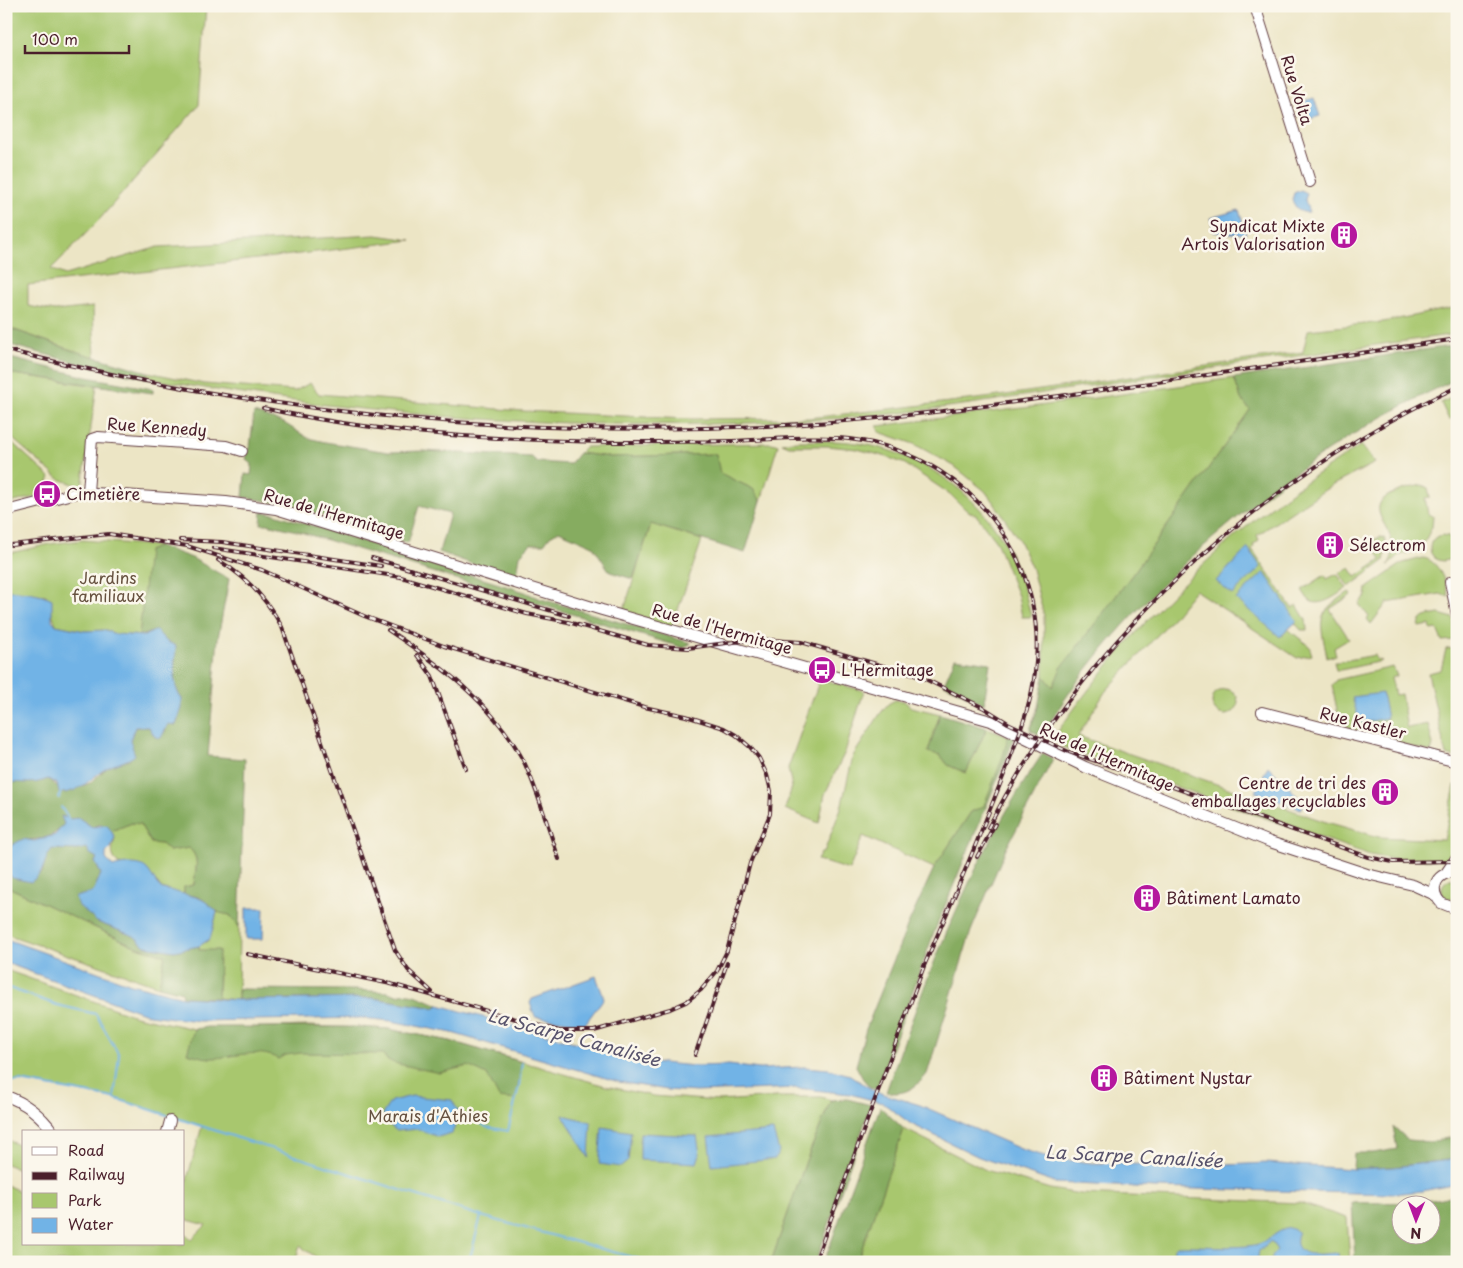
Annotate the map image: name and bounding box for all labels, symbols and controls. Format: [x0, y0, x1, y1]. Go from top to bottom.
scale bar [25, 22, 129, 54]
text: 100 m [32, 27, 78, 50]
street label: Rue Volta [1276, 52, 1320, 128]
place label: Syndicat Mixte Artois Valorisation [1181, 213, 1325, 255]
building icon: Syndicat Mixte Artois Valorisation [1329, 220, 1359, 250]
street label: Rue Kennedy [106, 411, 208, 441]
bus stop icon: Cimetière [32, 479, 62, 509]
place label: Cimetière [66, 481, 141, 505]
street label: Rue de l'Hermitage [261, 482, 407, 545]
building icon: Sélectrom [1315, 530, 1345, 560]
place label: Sélectrom [1349, 532, 1426, 556]
park label: Jardins familiaux [72, 565, 144, 607]
street label: Rue de l'Hermitage [649, 597, 795, 660]
bus stop icon: L'Hermitage [807, 655, 837, 685]
place label: L'Hermitage [841, 657, 934, 681]
street label: Rue Kastler [1318, 700, 1409, 744]
street label: Rue de l'Hermitage [1036, 716, 1178, 796]
place label: Centre de tri des emballages recyclables [1191, 770, 1366, 812]
building icon: Centre de tri des emballages recyclables [1370, 777, 1400, 807]
building icon: Bâtiment Lamato [1132, 883, 1162, 913]
place label: Bâtiment Lamato [1166, 885, 1301, 909]
water label: La Scarpe Canalisée [485, 1001, 664, 1073]
building icon: Bâtiment Nystar [1089, 1063, 1119, 1093]
place label: Bâtiment Nystar [1123, 1065, 1253, 1089]
park label: Marais d'Athies [368, 1103, 488, 1127]
legend [22, 1130, 185, 1246]
water label: La Scarpe Canalisée [1045, 1137, 1224, 1174]
text: Road [68, 1138, 104, 1161]
text: Railway [68, 1162, 125, 1185]
text: Park [68, 1188, 102, 1211]
north arrow [1390, 1196, 1440, 1246]
text: Water [68, 1212, 113, 1235]
text: N [1410, 1223, 1421, 1244]

